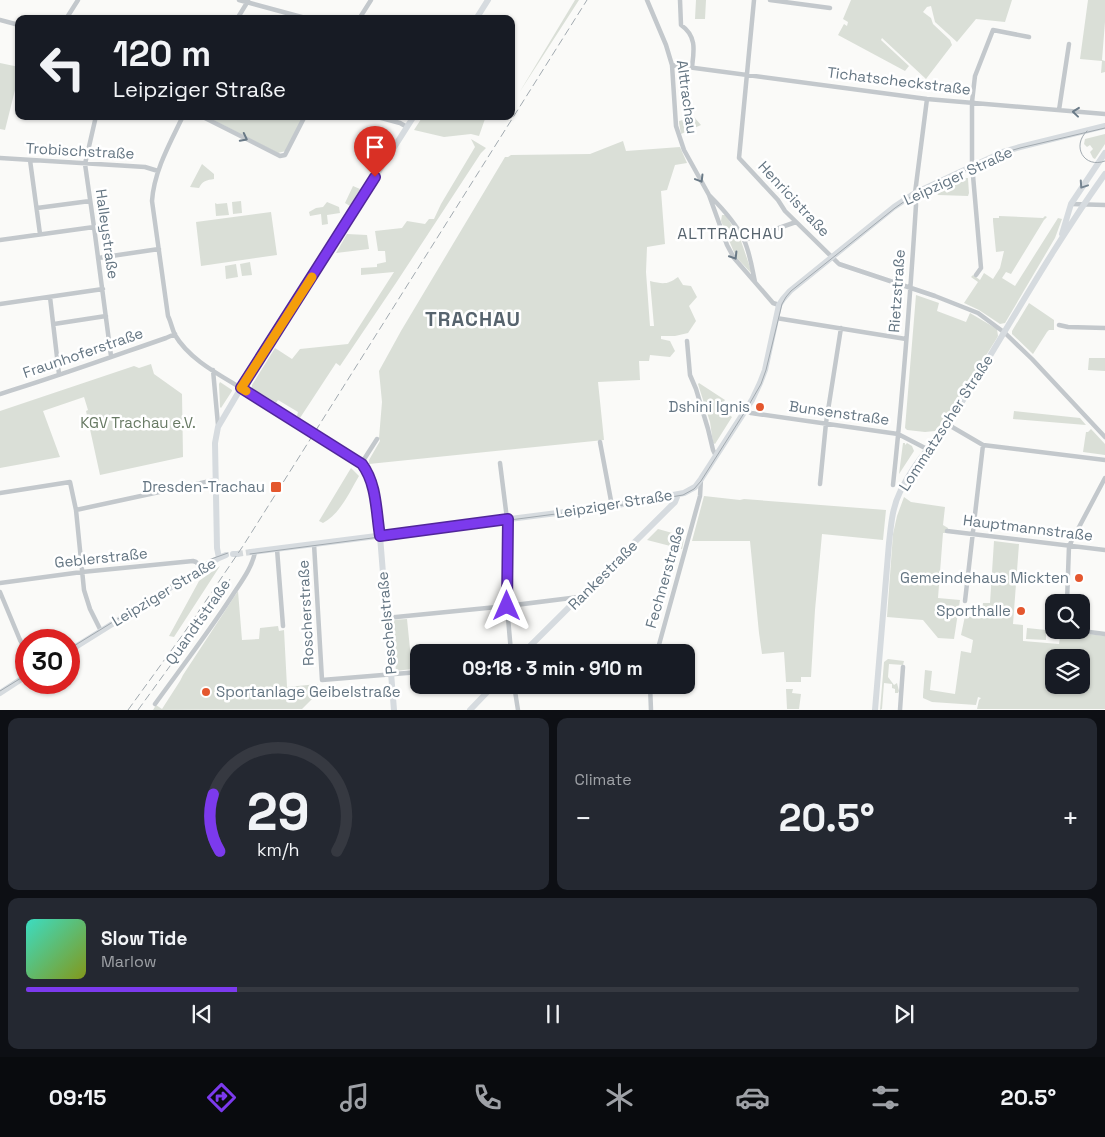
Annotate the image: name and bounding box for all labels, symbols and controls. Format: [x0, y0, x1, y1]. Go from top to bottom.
text: 120 m [113, 32, 211, 76]
icon: left [30, 35, 95, 100]
street label: Alttrachau [673, 59, 702, 135]
street label: Tichatscheckstraße [826, 62, 972, 99]
text: Leipziger Straße [113, 75, 286, 103]
one-way arrow [1072, 107, 1080, 118]
pin [354, 126, 396, 177]
one-way arrow [239, 132, 248, 142]
icon: arrive [361, 133, 389, 161]
street label: Trobischstraße [25, 138, 135, 163]
street label: Leipziger Straße [900, 142, 1015, 209]
street label: Henricistraße [754, 157, 834, 241]
one-way arrow [694, 174, 704, 183]
one-way arrow [1080, 180, 1089, 189]
street label: Halleystraße [92, 188, 123, 280]
district label: ALTTRACHAU [677, 223, 785, 244]
street label: Rietzstraße [884, 249, 909, 333]
one-way arrow [727, 251, 737, 260]
district label: TRACHAU [425, 306, 521, 332]
street label: Fraunhoferstraße [20, 323, 146, 382]
street label: Lommatzscher Straße [894, 351, 997, 495]
street label: Bunsenstraße [788, 396, 891, 429]
place label: Dshini Ignis [668, 397, 750, 416]
marker: Dshini Ignis [754, 401, 766, 413]
park label: KGV Trachau e.V. [80, 413, 196, 432]
place label: Dresden-Trachau [142, 477, 265, 496]
marker: Dresden-Trachau [269, 480, 283, 494]
street label: Leipziger Straße [554, 485, 674, 522]
street label: Hauptmannstraße [962, 510, 1094, 545]
street label: Fechnerstraße [641, 523, 688, 630]
street label: Rankestraße [564, 536, 642, 613]
street label: Geblerstraße [53, 543, 149, 572]
street label: Leipziger Straße [108, 553, 219, 630]
street label: Roscherstraße [293, 559, 318, 667]
place label: Gemeindehaus Mickten [900, 568, 1069, 587]
street label: Peschelstraße [373, 571, 400, 675]
marker: Gemeindehaus Mickten [1073, 572, 1085, 584]
street label: Quandtstraße [161, 575, 234, 668]
position arrow [480, 579, 532, 631]
map controls [1045, 594, 1090, 694]
button: search [1045, 594, 1090, 639]
place label: Sporthalle [936, 601, 1011, 620]
marker: Sporthalle [1015, 605, 1027, 617]
speed limit sign: 30 [15, 629, 80, 694]
button: layers [1045, 649, 1090, 694]
text: 09:18 · 3 min · 910 m [462, 656, 643, 681]
place label: Sportanlage Geibelstraße [216, 682, 401, 701]
marker: Sportanlage Geibelstraße [200, 686, 212, 698]
text: Climate [575, 769, 632, 790]
text: 29 [247, 779, 310, 845]
text: 20.5° [779, 794, 875, 842]
text: − [575, 800, 592, 836]
text: + [1062, 800, 1079, 836]
text: km/h [257, 838, 300, 861]
text: Slow Tide [101, 926, 187, 951]
text: Marlow [101, 951, 157, 972]
icon: previous [188, 1000, 216, 1028]
icon: pause [539, 1000, 567, 1028]
icon: next [890, 1000, 918, 1028]
icon: directions [204, 1080, 239, 1115]
icon: music [337, 1080, 372, 1115]
icon: phone [470, 1080, 505, 1115]
icon: climate [602, 1080, 637, 1115]
icon: car [735, 1080, 770, 1115]
icon: filters [868, 1080, 903, 1115]
text: 09:15 [49, 1083, 106, 1111]
text: 20.5° [1001, 1083, 1056, 1111]

